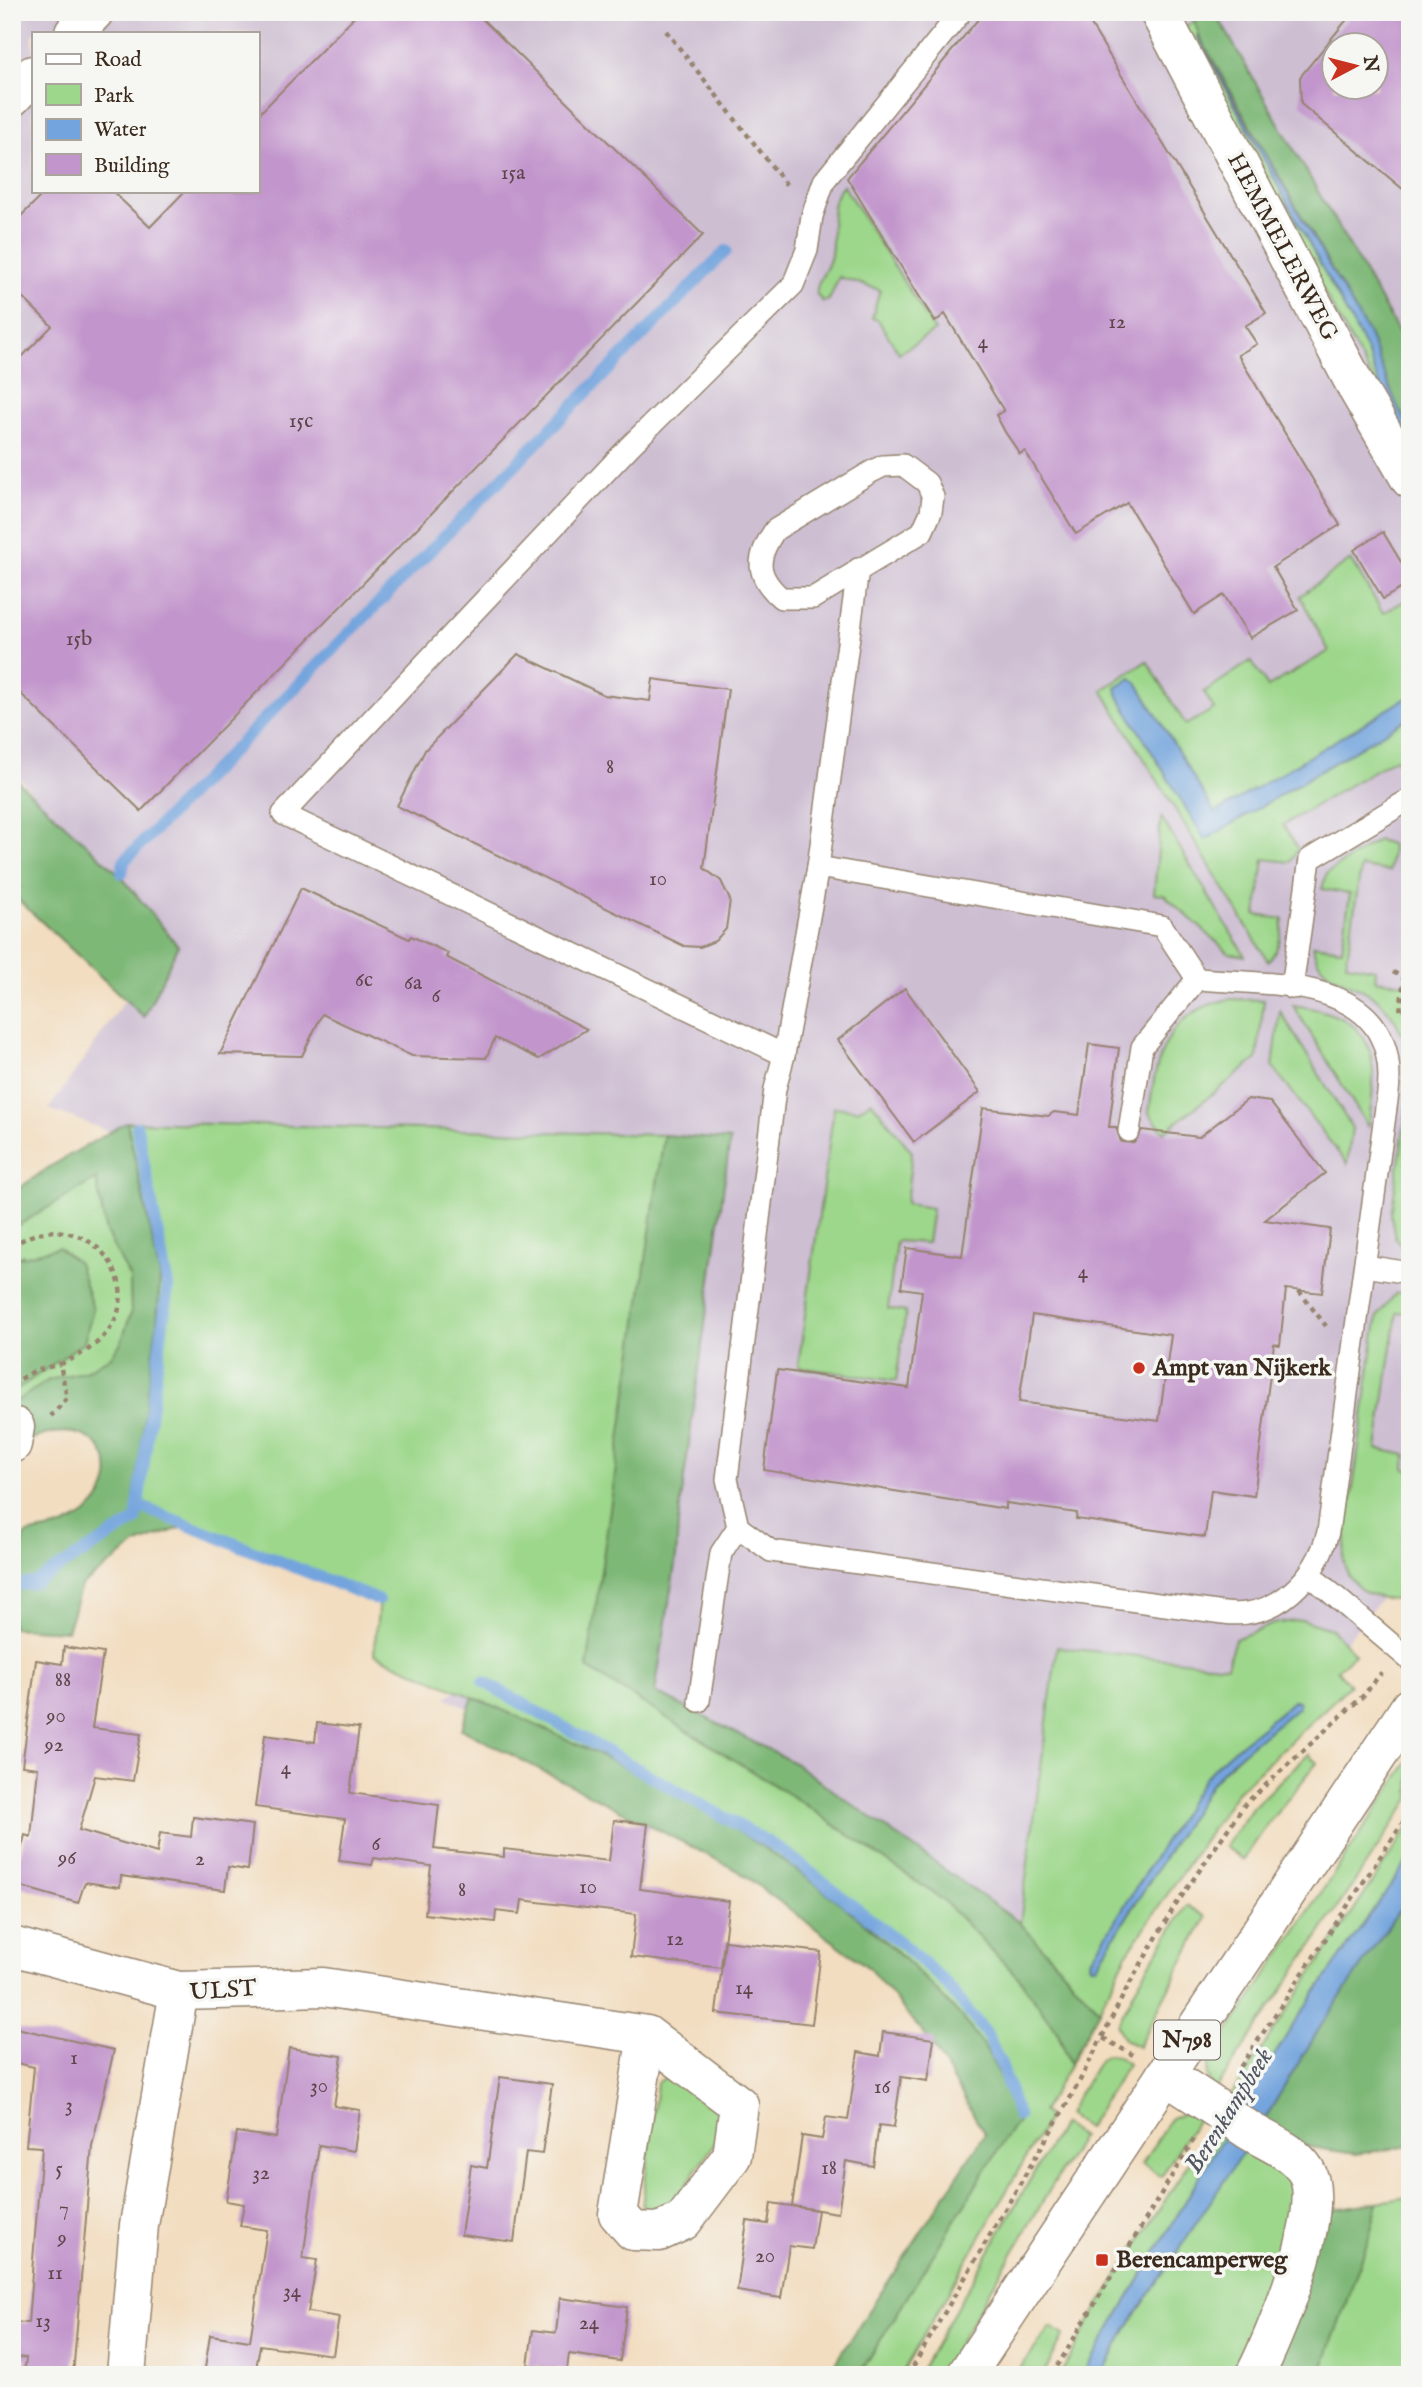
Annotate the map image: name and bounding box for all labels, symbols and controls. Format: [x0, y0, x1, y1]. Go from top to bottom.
legend [32, 32, 259, 192]
north arrow [1320, 32, 1390, 102]
text: Road [94, 47, 142, 74]
text: N [1357, 54, 1383, 74]
text: Park [94, 83, 135, 110]
text: Water [94, 117, 147, 144]
street label: HEMMELERWEG [1219, 148, 1345, 346]
text: Building [94, 153, 170, 180]
house number: 15a [501, 160, 526, 187]
house number: 12 [1108, 309, 1126, 336]
house number: 4 [978, 329, 989, 356]
house number: 15c [289, 408, 313, 435]
house number: 15b [66, 626, 92, 653]
house number: 8 [606, 754, 614, 781]
house number: 10 [649, 866, 667, 893]
house number: 6c [355, 967, 373, 994]
house number: 6a [404, 970, 423, 997]
house number: 6 [432, 983, 442, 1010]
house number: 4 [1078, 1259, 1089, 1286]
place label: Ampt van Nijkerk [1152, 1353, 1332, 1384]
marker: Ampt van Nijkerk [1131, 1360, 1147, 1376]
house number: 88 [55, 1667, 71, 1694]
house number: 90 [45, 1703, 66, 1730]
house number: 92 [43, 1732, 64, 1759]
house number: 4 [281, 1755, 292, 1782]
house number: 6 [372, 1831, 382, 1858]
house number: 96 [57, 1845, 77, 1872]
house number: 2 [195, 1846, 205, 1873]
house number: 10 [579, 1874, 597, 1901]
house number: 8 [458, 1877, 466, 1904]
house number: 12 [666, 1926, 684, 1953]
street label: ULST [188, 1973, 258, 2009]
house number: 14 [735, 1975, 754, 2002]
road number: N798 [1154, 2021, 1220, 2060]
water label: Berenkampbeek [1177, 2041, 1281, 2180]
house number: 1 [70, 2045, 78, 2072]
house number: 30 [310, 2073, 328, 2100]
house number: 16 [874, 2074, 891, 2101]
house number: 3 [65, 2092, 73, 2119]
house number: 18 [821, 2155, 837, 2182]
house number: 5 [55, 2156, 63, 2183]
house number: 32 [252, 2160, 270, 2187]
house number: 7 [59, 2196, 69, 2223]
house number: 9 [56, 2225, 67, 2252]
house number: 20 [755, 2243, 775, 2270]
place label: Berencamperweg [1116, 2245, 1288, 2276]
marker: Berencamperweg [1094, 2252, 1110, 2268]
house number: 11 [47, 2260, 63, 2287]
house number: 34 [283, 2278, 302, 2305]
house number: 13 [35, 2308, 51, 2335]
house number: 24 [579, 2310, 600, 2337]

